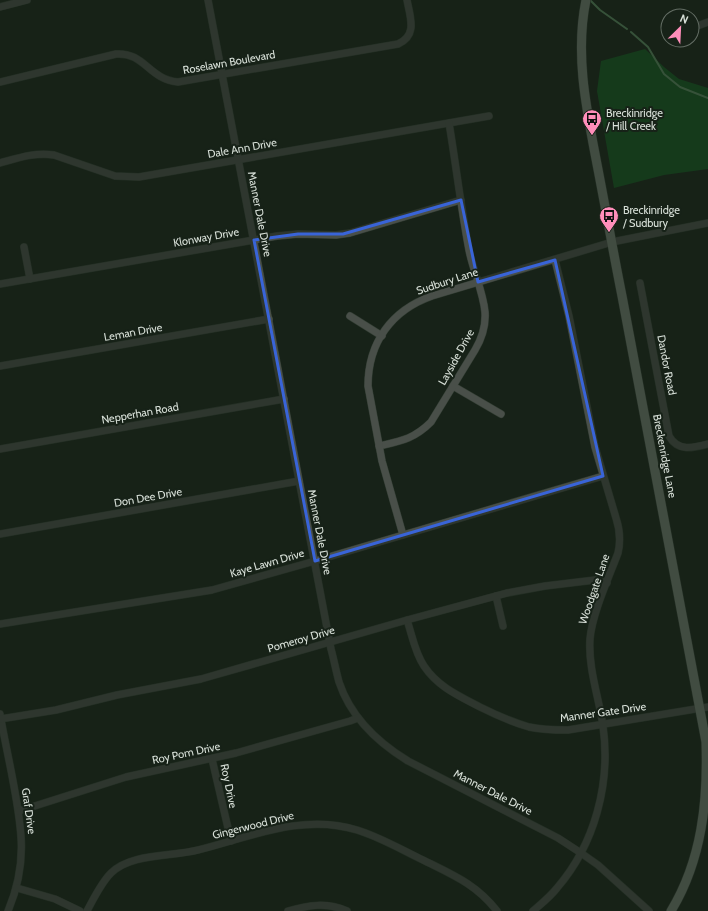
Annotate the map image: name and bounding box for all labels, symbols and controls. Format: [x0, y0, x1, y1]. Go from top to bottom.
north arrow [660, 8, 700, 48]
text: N [678, 11, 690, 27]
street label: Roselawn Boulevard [182, 47, 276, 77]
place label: Breckinridge / Hill Creek [605, 106, 663, 133]
bus stop icon: Breckinridge / Hill Creek [581, 108, 603, 136]
street label: Dale Ann Drive [206, 135, 278, 161]
street label: Manner Dale Drive [245, 170, 275, 258]
place label: Breckinridge / Sudbury [622, 203, 680, 230]
bus stop icon: Breckinridge / Sudbury [598, 205, 620, 233]
street label: Klonway Drive [172, 224, 240, 250]
street label: Sudbury Lane [414, 264, 480, 298]
street label: Leman Drive [103, 320, 164, 344]
street label: Layside Drive [435, 326, 477, 387]
street label: Dandor Road [654, 334, 680, 396]
street label: Nepperhan Road [100, 399, 180, 427]
street label: Breckenridge Lane [650, 413, 680, 499]
street label: Don Dee Drive [113, 484, 184, 510]
street label: Manner Dale Drive [305, 488, 335, 576]
street label: Kaye Lawn Drive [228, 546, 306, 580]
street label: Woodgate Lane [575, 552, 613, 626]
street label: Pomeroy Drive [266, 623, 337, 655]
street label: Manner Gate Drive [559, 699, 647, 725]
street label: Roy Pom Drive [151, 739, 222, 767]
street label: Roy Drive [217, 763, 241, 810]
street label: Manner Dale Drive [451, 766, 535, 818]
street label: Graf Drive [19, 787, 39, 835]
street label: Gingerwood Drive [211, 808, 296, 842]

